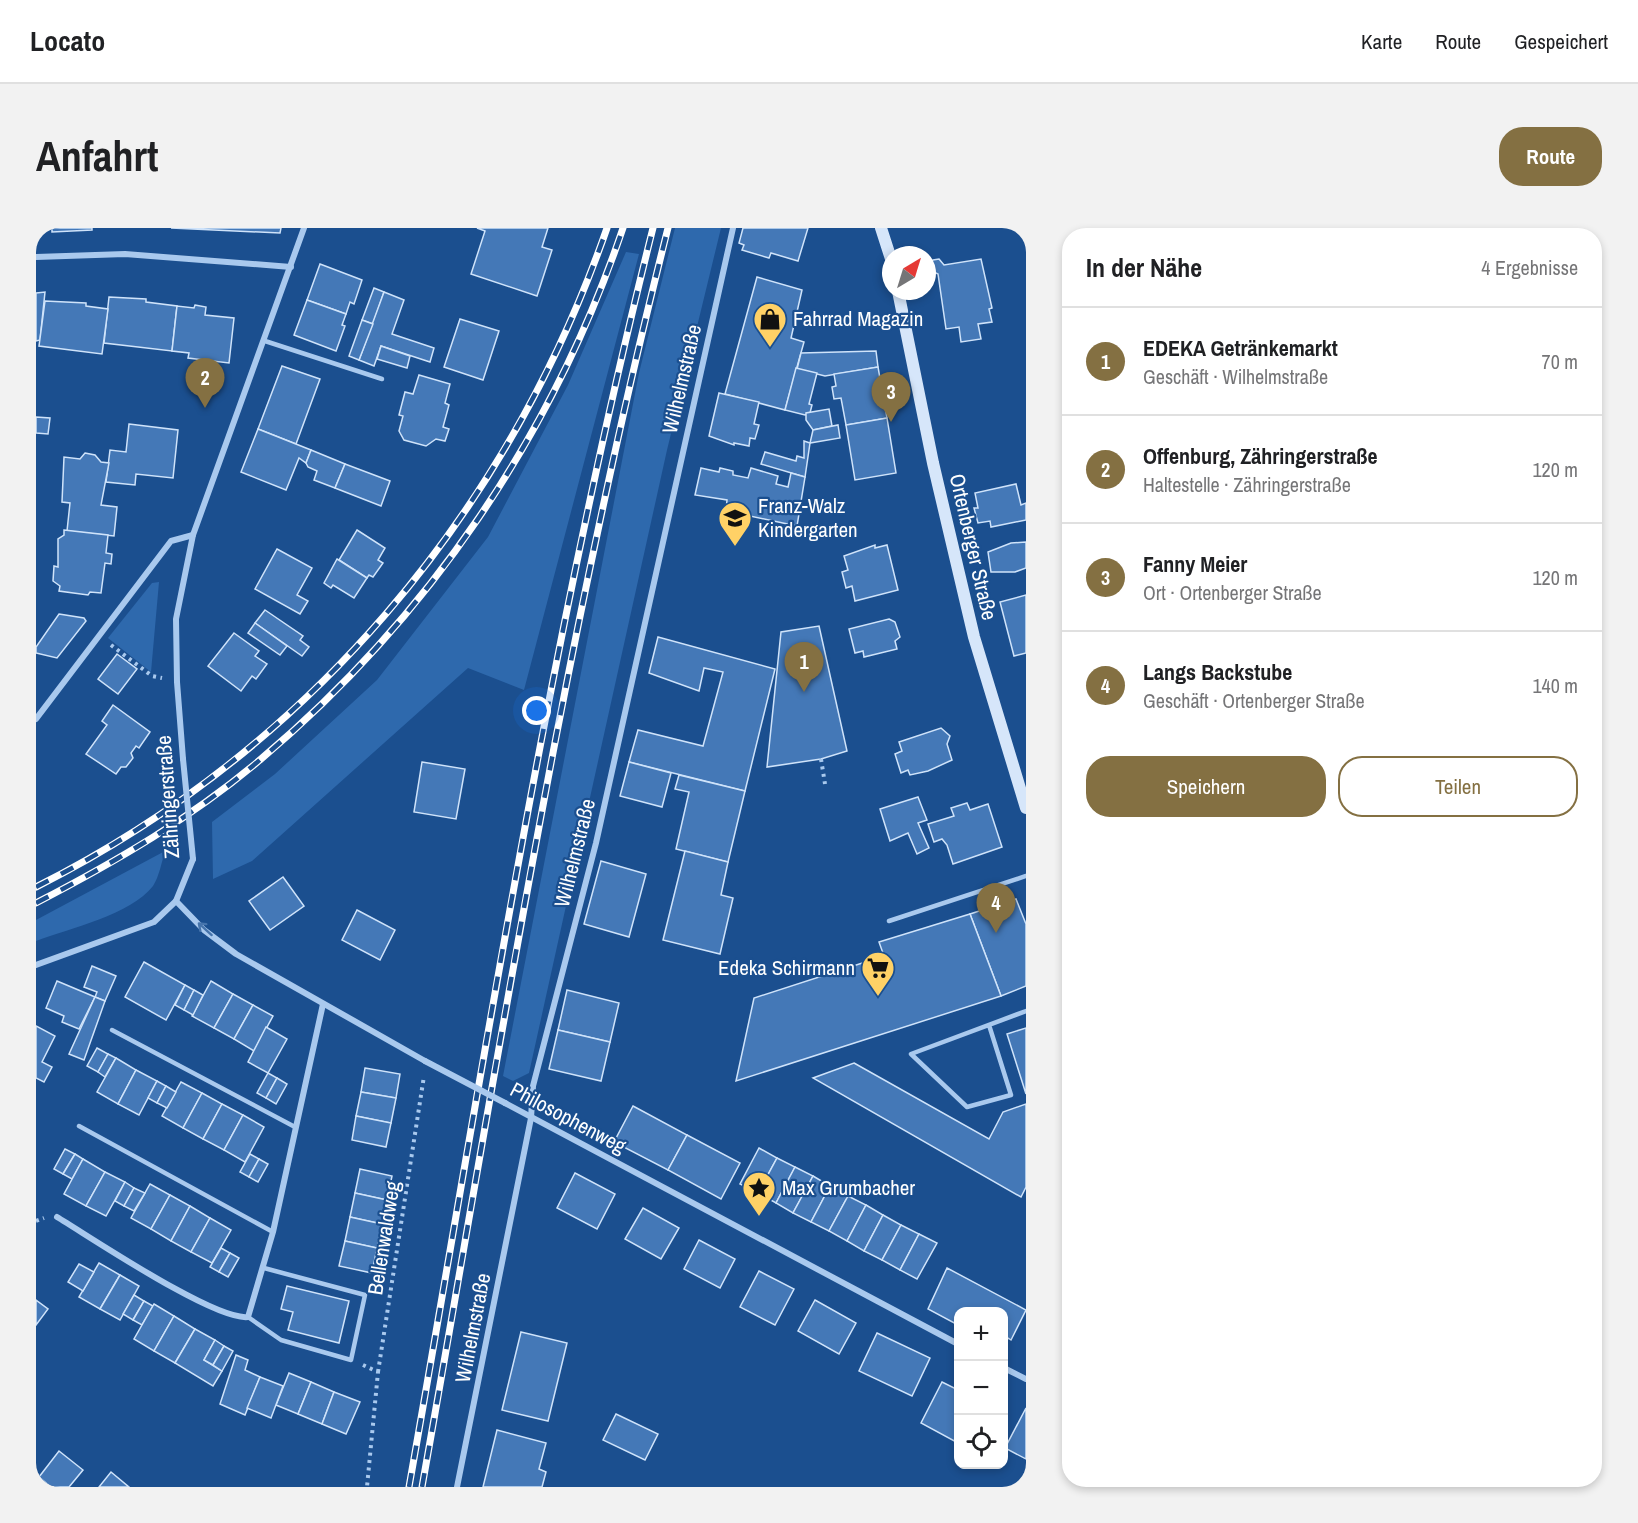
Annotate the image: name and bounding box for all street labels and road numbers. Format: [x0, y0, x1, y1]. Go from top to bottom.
street label: Wilhelmstraße [655, 322, 708, 436]
street label: Ortenberger Straße [943, 471, 1004, 623]
street label: Zähringerstraße [149, 734, 186, 860]
street label: Wilhelmstraße [547, 796, 602, 910]
street label: Philosophenweg [505, 1075, 632, 1160]
street label: Bellenwaldweg [360, 1179, 407, 1297]
street label: Wilhelmstraße [448, 1271, 497, 1385]

